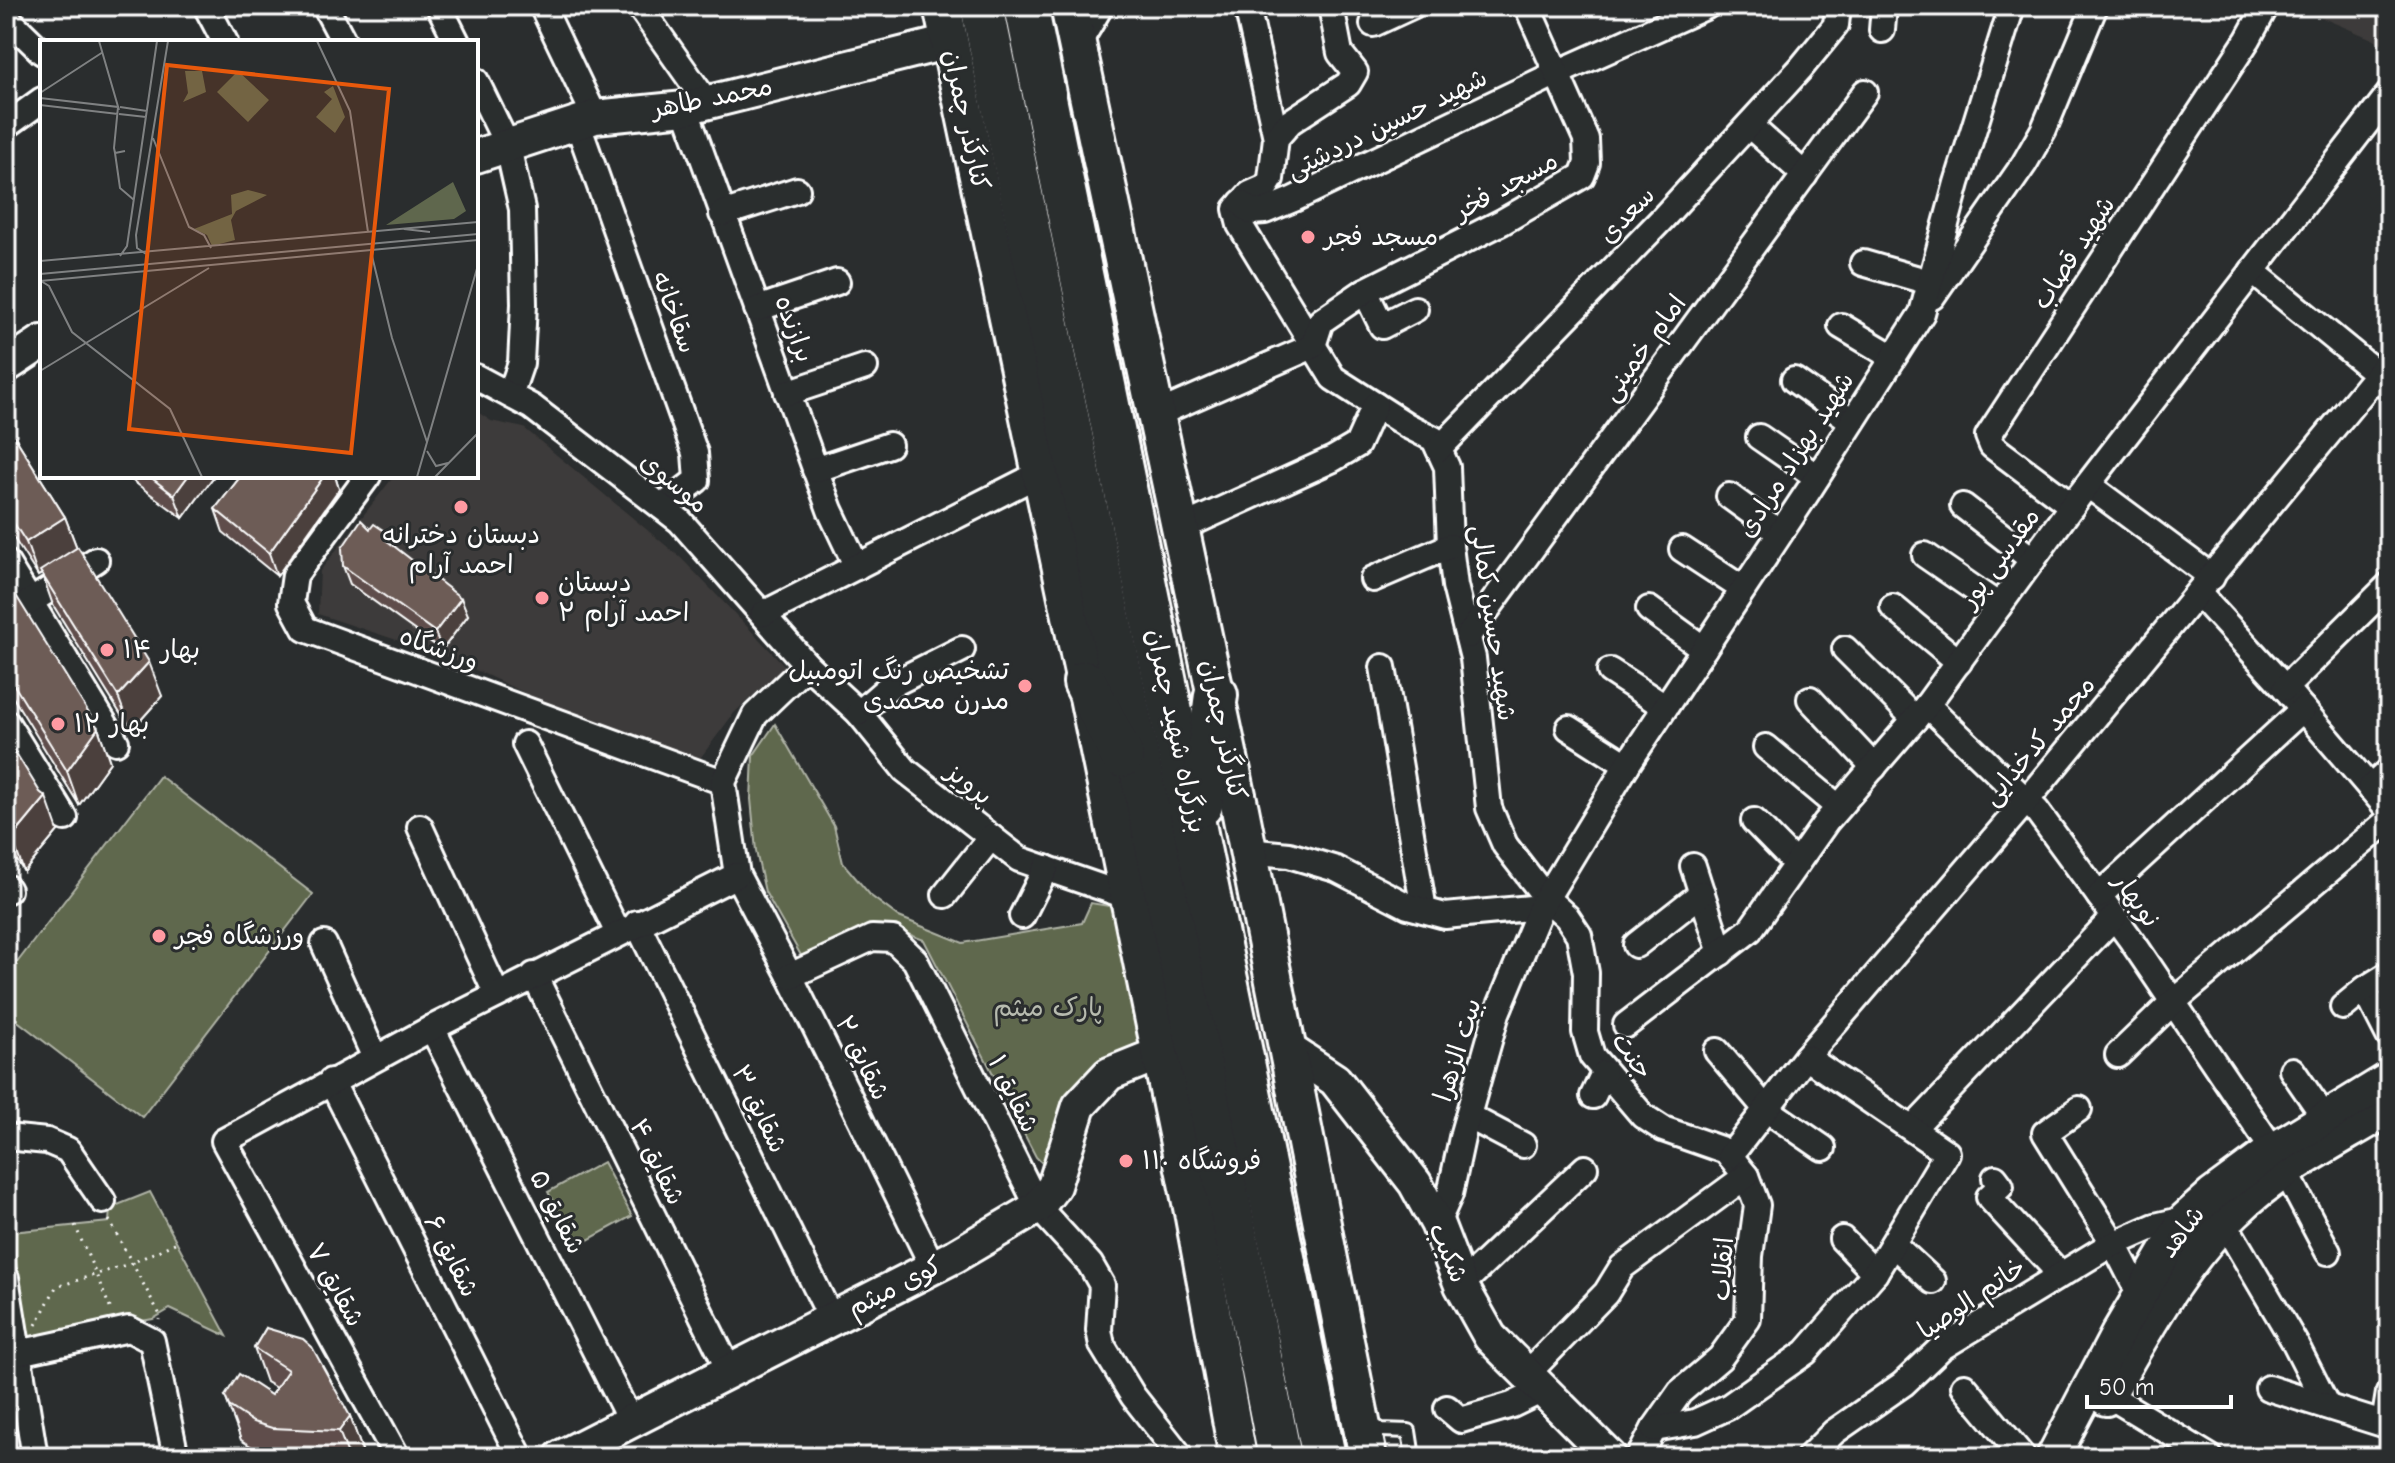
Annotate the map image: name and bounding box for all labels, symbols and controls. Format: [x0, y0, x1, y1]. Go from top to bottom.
inset map [40, 40, 478, 478]
street label: کنارگذر چمران [936, 47, 996, 193]
street label: شهید حسین دردشتی [1282, 62, 1493, 187]
street label: محمد طاهر [647, 72, 775, 125]
street label: مسجد فخر [1447, 145, 1563, 228]
street label: سعدی [1593, 180, 1661, 250]
street label: شهید قصاب [2026, 191, 2122, 315]
place label: مسجد فجر [1322, 222, 1438, 252]
marker: مسجد فجر [1299, 228, 1317, 246]
street label: سقاخانه [645, 267, 703, 357]
street label: امام خمینی [1595, 289, 1696, 409]
street label: برازنده [768, 291, 820, 367]
street label: شهید بهزاد مرادی [1731, 367, 1861, 543]
street label: موسوی [633, 446, 714, 521]
marker: دبستان دخترانه احمد آرام [452, 498, 470, 516]
street label: مقدسی پور [1953, 502, 2047, 616]
place label: دبستان دخترانه احمد آرام [382, 520, 540, 584]
street label: شهید حسین کمالی [1463, 523, 1522, 723]
place label: دبستان احمد آرام ۲ [558, 568, 689, 632]
marker: دبستان احمد آرام ۲ [533, 589, 551, 607]
street label: ورزشگاه [395, 620, 483, 677]
street label: بزرگراه شهید چمران [1140, 626, 1213, 836]
place label: بهار ۱۴ [123, 635, 200, 665]
marker: بهار ۱۴ [98, 641, 116, 659]
place label: تشخیص رنگ اتومبیل مدرن محمدی [788, 655, 1009, 716]
street label: کنارگذر چمران [1193, 657, 1253, 803]
street label: محمد کدخدایی [1976, 670, 2103, 813]
marker: تشخیص رنگ اتومبیل مدرن محمدی [1016, 677, 1034, 695]
place label: بهار ۱۲ [74, 709, 149, 739]
marker: بهار ۱۲ [49, 715, 67, 733]
street label: پرویز [938, 755, 998, 812]
street label: نوبهار [2106, 866, 2166, 933]
place label: ورزشگاه فجر [173, 920, 304, 951]
marker: ورزشگاه فجر [150, 927, 168, 945]
park label: پارک میثم [993, 993, 1103, 1027]
street label: بیت الزهرا [1428, 995, 1488, 1105]
street label: شقایق ۲ [829, 1011, 895, 1105]
street label: جنت [1605, 1027, 1659, 1085]
street label: شقایق ۱ [982, 1050, 1044, 1138]
street label: شقایق ۳ [725, 1060, 793, 1158]
street label: شقایق ۴ [623, 1114, 691, 1210]
place label: فروشگاه ۱۱۰ [1142, 1145, 1261, 1176]
marker: فروشگاه ۱۱۰ [1117, 1152, 1135, 1170]
street label: شقایق ۵ [523, 1165, 591, 1259]
street label: شاهد [2153, 1200, 2211, 1264]
street label: شقایق ۶ [418, 1210, 484, 1302]
street label: شکیب [1422, 1219, 1474, 1287]
street label: انقلاب [1706, 1236, 1740, 1302]
street label: شقایق ۷ [300, 1238, 370, 1332]
street label: کوی میثم [843, 1250, 949, 1327]
street label: خاتم الوصیا [1913, 1252, 2034, 1349]
scale bar [2087, 1359, 2231, 1409]
text: 50 m [2099, 1373, 2155, 1401]

